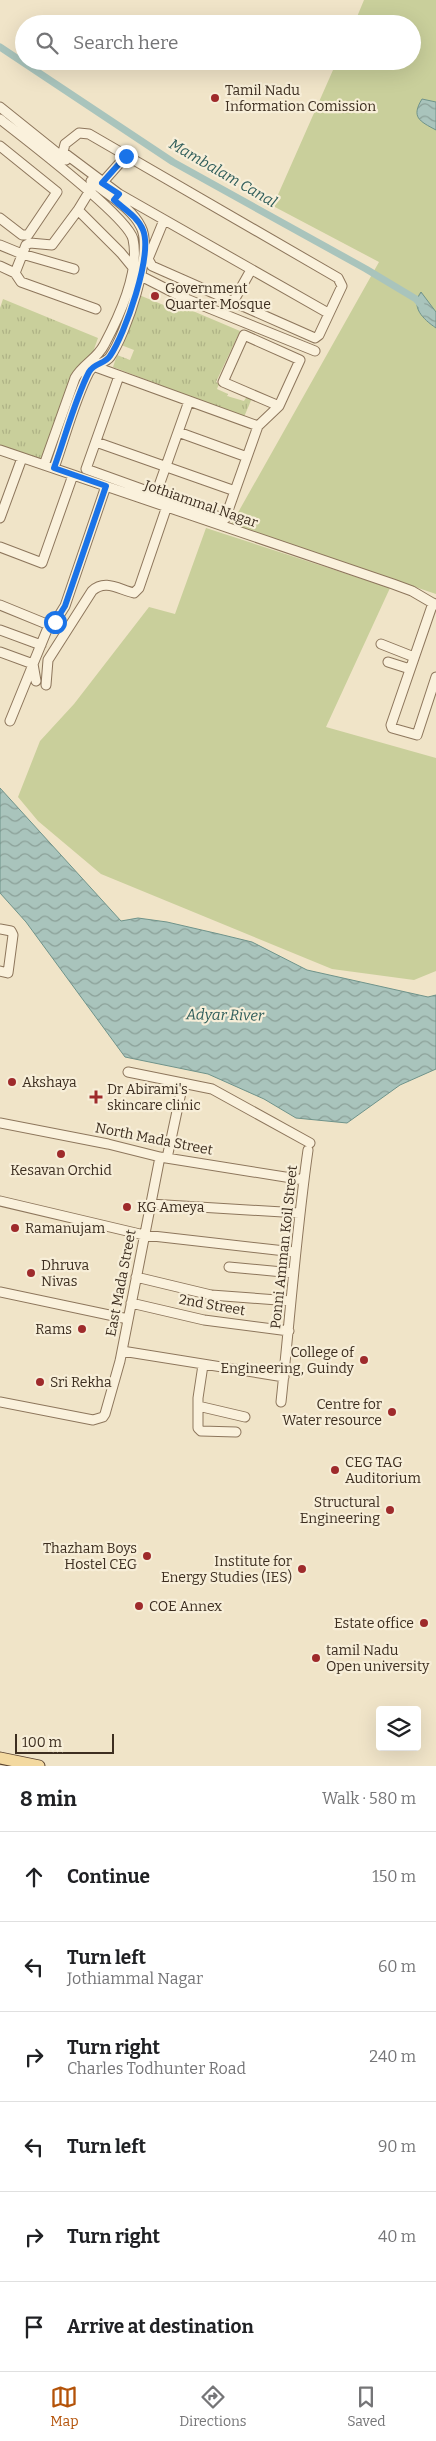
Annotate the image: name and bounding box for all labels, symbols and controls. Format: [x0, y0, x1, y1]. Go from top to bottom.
search box [15, 15, 421, 70]
icon: search [33, 29, 61, 57]
text: Search here [73, 31, 178, 54]
place label: Tamil Nadu Information Comission [225, 82, 376, 115]
marker: Tamil Nadu Information Comission [209, 92, 221, 104]
water label: Mambalam Canal [166, 135, 280, 211]
route end [115, 145, 138, 168]
place label: Government Quarter Mosque [165, 280, 271, 313]
marker: Government Quarter Mosque [149, 290, 161, 302]
street label: Jothiammal Nagar [141, 476, 260, 531]
route start [44, 611, 67, 634]
water label: Adyar River [185, 1005, 265, 1025]
place label: Akshaya [22, 1074, 77, 1091]
marker: Akshaya [6, 1076, 18, 1088]
place label: Dr Abirami's skincare clinic [107, 1081, 201, 1114]
marker: Dr Abirami's skincare clinic [89, 1090, 103, 1104]
street label: North Mada Street [94, 1119, 214, 1159]
marker: Kesavan Orchid [55, 1148, 67, 1160]
place label: Kesavan Orchid [10, 1162, 112, 1179]
street label: Ponni Amman Koil Street [267, 1164, 301, 1330]
place label: KG Ameya [137, 1199, 205, 1216]
marker: KG Ameya [121, 1201, 133, 1213]
place label: Ramanujam [25, 1220, 106, 1237]
marker: Ramanujam [9, 1222, 21, 1234]
street label: East Mada Street [102, 1228, 140, 1338]
place label: Dhruva Nivas [41, 1257, 89, 1290]
marker: Dhruva Nivas [25, 1267, 37, 1279]
street label: 2nd Street [177, 1291, 247, 1319]
place label: Rams [35, 1321, 72, 1338]
marker: Rams [76, 1323, 88, 1335]
place label: College of Engineering, Guindy [220, 1344, 355, 1377]
marker: College of Engineering, Guindy [358, 1354, 370, 1366]
place label: Sri Rekha [50, 1374, 112, 1391]
marker: Sri Rekha [34, 1376, 46, 1388]
place label: Centre for Water resource [282, 1396, 382, 1429]
marker: Centre for Water resource [386, 1406, 398, 1418]
place label: CEG TAG Auditorium [345, 1454, 421, 1487]
marker: CEG TAG Auditorium [329, 1464, 341, 1476]
place label: Structural Engineering [300, 1494, 380, 1527]
marker: Structural Engineering [384, 1504, 396, 1516]
place label: Thazham Boys Hostel CEG [43, 1540, 137, 1573]
marker: Thazham Boys Hostel CEG [141, 1550, 153, 1562]
place label: Institute for Energy Studies (IES) [161, 1553, 292, 1586]
marker: Institute for Energy Studies (IES) [296, 1563, 308, 1575]
place label: COE Annex [149, 1598, 222, 1615]
marker: COE Annex [133, 1600, 145, 1612]
place label: Estate office [334, 1615, 414, 1632]
marker: Estate office [418, 1617, 430, 1629]
place label: tamil Nadu Open university [326, 1642, 430, 1675]
marker: tamil Nadu Open university [310, 1652, 322, 1664]
map controls [376, 1706, 421, 1751]
button: layers [376, 1706, 421, 1751]
scale bar [15, 1731, 114, 1754]
text: 100 m [22, 1734, 62, 1751]
text: 8 min [20, 1786, 77, 1812]
text: Walk · 580 m [322, 1789, 416, 1808]
icon: ahead [20, 1863, 48, 1891]
text: Continue [67, 1865, 150, 1888]
text: 150 m [372, 1867, 416, 1886]
text: Turn left [67, 1946, 146, 1969]
icon: left [20, 1953, 48, 1981]
text: 60 m [378, 1957, 416, 1976]
text: Jothiammal Nagar [67, 1969, 203, 1988]
text: Turn right [67, 2036, 160, 2059]
icon: right [20, 2043, 48, 2071]
text: 240 m [369, 2047, 416, 2066]
text: Charles Todhunter Road [67, 2059, 246, 2078]
icon: left [20, 2133, 48, 2161]
text: Turn left [67, 2135, 146, 2158]
text: 90 m [378, 2137, 416, 2156]
icon: right [20, 2223, 48, 2251]
text: Turn right [67, 2225, 160, 2248]
text: 40 m [378, 2227, 416, 2246]
icon: arrive [20, 2313, 48, 2341]
text: Arrive at destination [67, 2315, 254, 2338]
tab: Map [50, 2383, 79, 2430]
tab: Directions [179, 2383, 247, 2430]
tab: Saved [347, 2383, 386, 2430]

